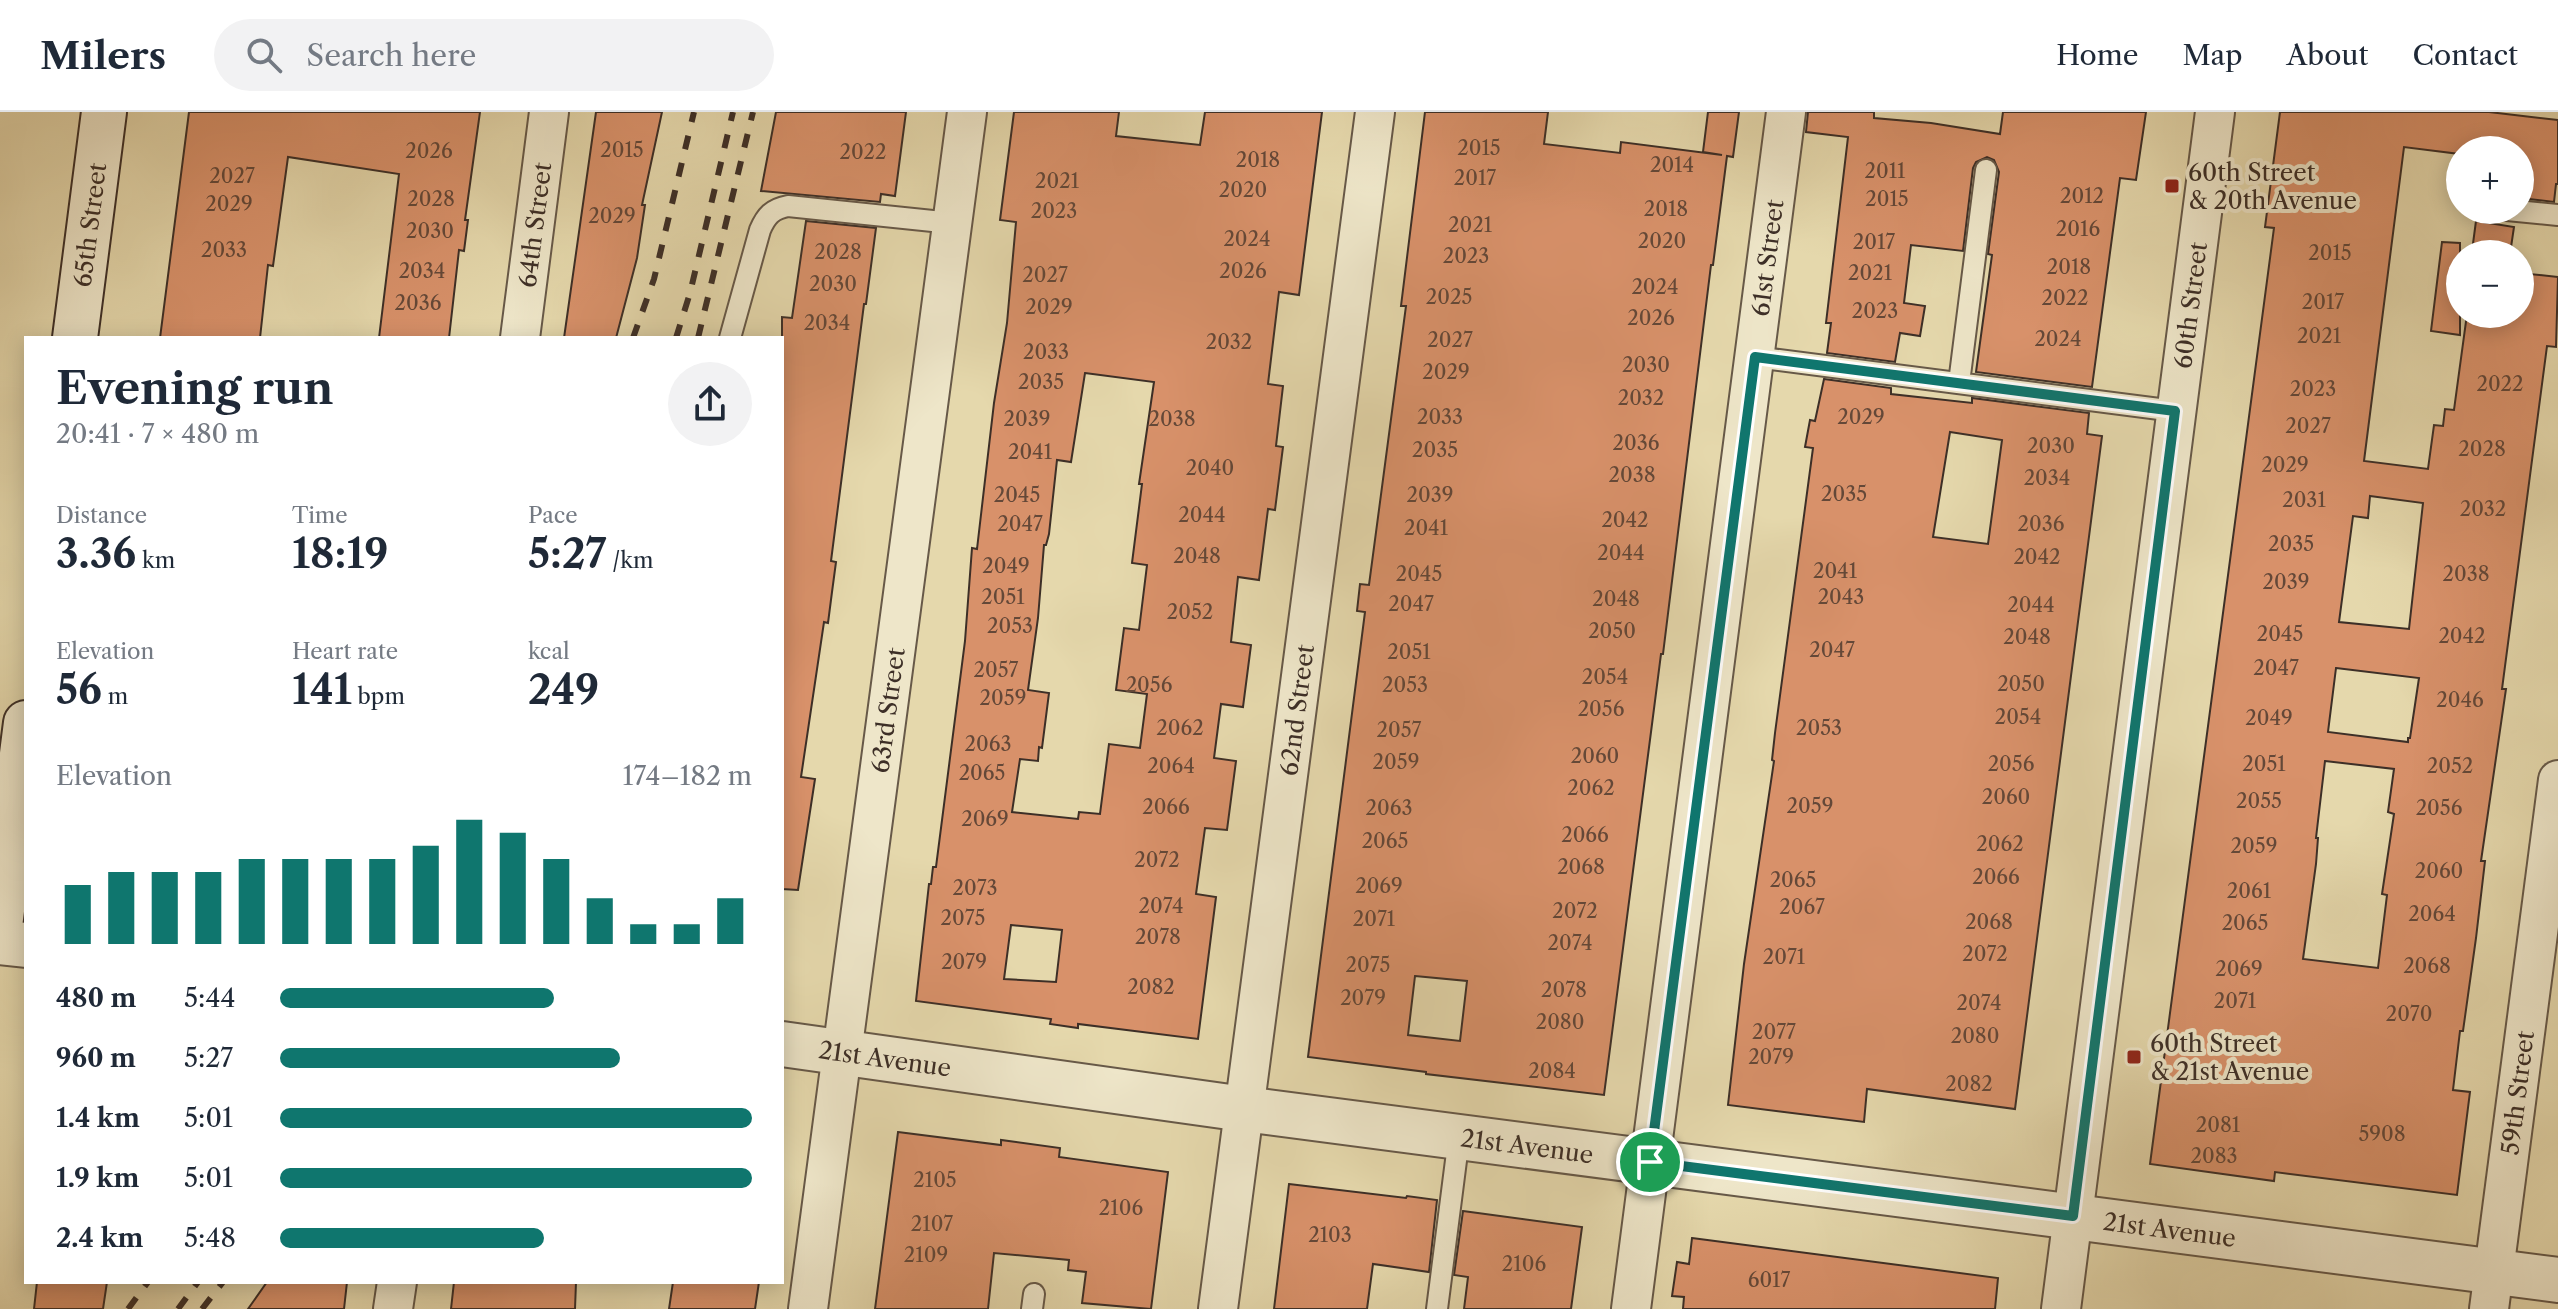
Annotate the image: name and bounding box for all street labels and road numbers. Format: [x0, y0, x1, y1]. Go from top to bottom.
street label: 64th Street [512, 160, 557, 289]
street label: 65th Street [67, 161, 112, 289]
street label: 61st Street [1745, 197, 1789, 318]
street label: 60th Street [2168, 240, 2213, 370]
street label: 62nd Street [1274, 642, 1320, 777]
street label: 63rd Street [865, 645, 910, 775]
street label: 59th Street [2495, 1028, 2540, 1157]
street label: 21st Avenue [817, 1035, 953, 1082]
street label: 21st Avenue [1459, 1123, 1595, 1169]
street label: 21st Avenue [2102, 1206, 2238, 1252]

